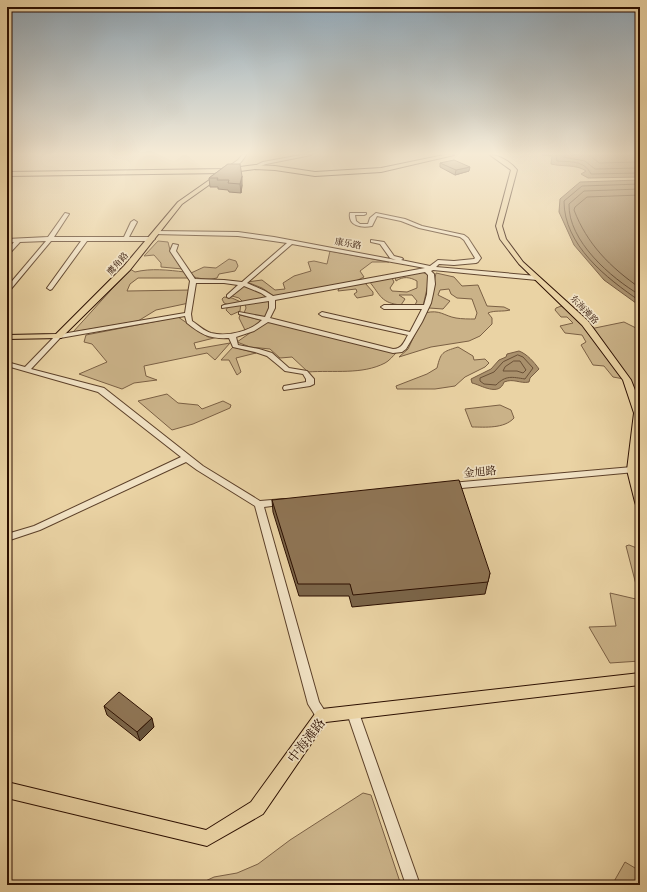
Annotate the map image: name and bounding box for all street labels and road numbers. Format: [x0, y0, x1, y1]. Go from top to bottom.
street label: 康乐路 [334, 236, 362, 251]
street label: 鹰角路 [104, 250, 130, 277]
street label: 东海滩路 [568, 293, 600, 326]
street label: 金旭路 [463, 464, 497, 480]
street label: 中海滩路 [285, 716, 328, 765]

